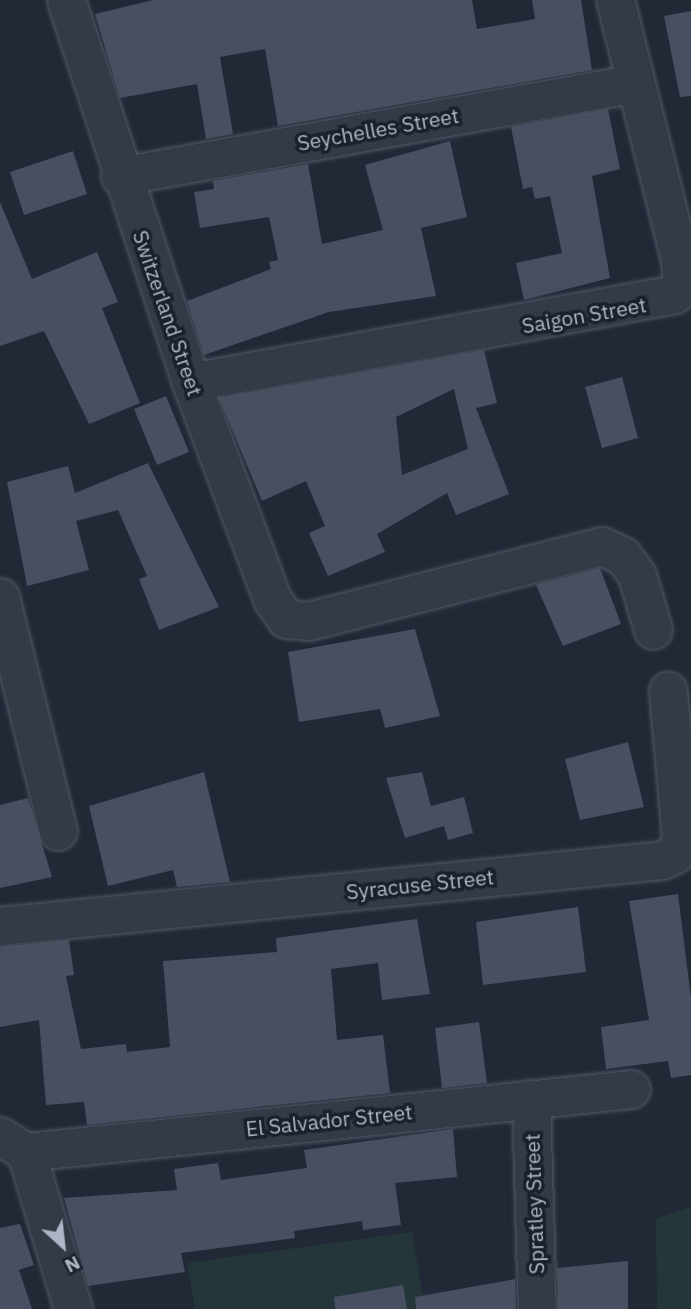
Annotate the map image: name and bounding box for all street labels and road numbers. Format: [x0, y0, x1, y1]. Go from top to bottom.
street label: Seychelles Street [295, 102, 461, 156]
street label: Switzerland Street [128, 227, 208, 399]
street label: Saigon Street [520, 292, 648, 338]
street label: Syracuse Street [345, 864, 495, 904]
street label: El Salvador Street [244, 1099, 414, 1141]
street label: Spratley Street [519, 1133, 549, 1275]

